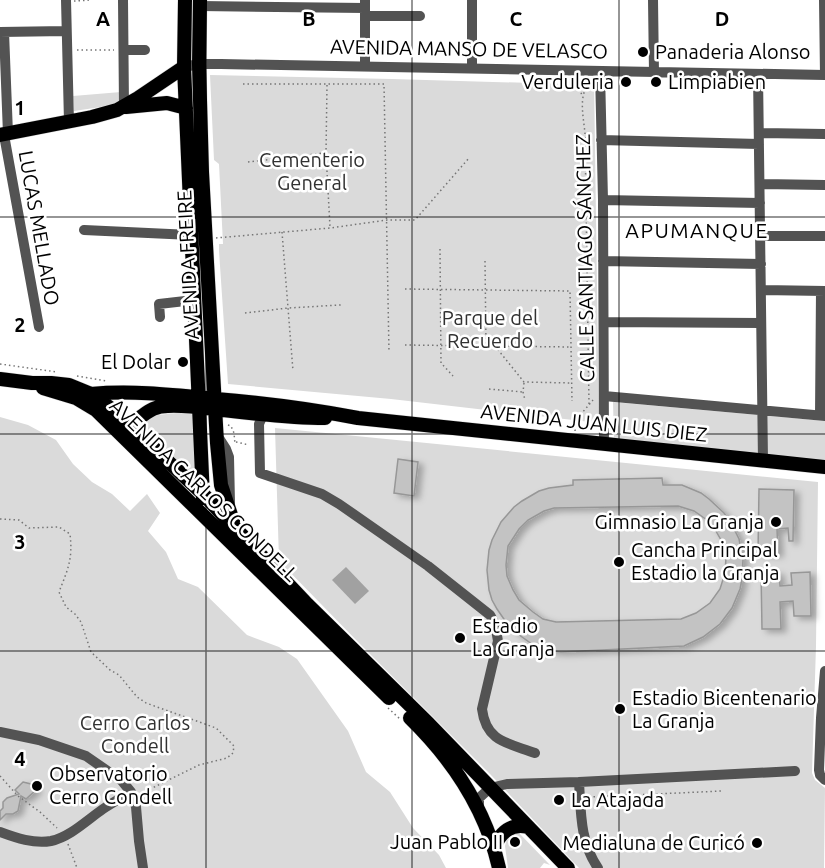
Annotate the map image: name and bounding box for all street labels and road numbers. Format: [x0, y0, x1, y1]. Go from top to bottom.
street label: AVENIDA MANSO DE VELASCO [330, 35, 608, 62]
street label: CALLE SANTIAGO SÁNCHEZ [571, 134, 598, 382]
street label: LUCAS MELLADO [15, 149, 64, 307]
street label: AVENIDA FREIRE [172, 190, 203, 340]
street label: AVENIDA CARLOS CONDELL [105, 394, 303, 586]
street label: AVENIDA JUAN LUIS DIEZ [480, 399, 709, 446]

